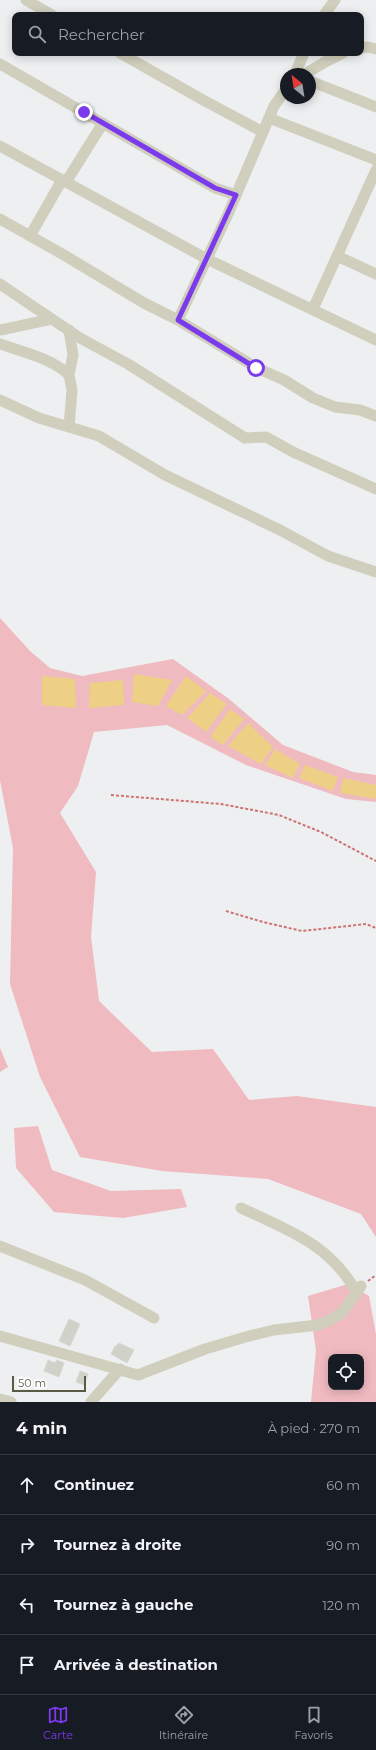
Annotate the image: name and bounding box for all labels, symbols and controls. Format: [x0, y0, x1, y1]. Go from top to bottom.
search box [12, 12, 364, 56]
icon: search [26, 23, 48, 45]
text: Rechercher [58, 25, 145, 44]
north arrow [280, 68, 316, 104]
route end [75, 103, 93, 121]
route start [247, 359, 265, 377]
map controls [328, 1354, 364, 1390]
button: locate [328, 1354, 364, 1390]
scale bar [12, 1374, 86, 1393]
text: 50 m [18, 1376, 46, 1390]
text: 4 min [16, 1418, 67, 1438]
text: À pied · 270 m [268, 1420, 360, 1436]
icon: ahead [16, 1474, 38, 1496]
text: Continuez [54, 1475, 134, 1494]
text: 60 m [326, 1477, 360, 1493]
icon: right [16, 1534, 38, 1556]
text: Tournez à droite [54, 1535, 182, 1554]
text: 90 m [326, 1537, 360, 1553]
icon: left [16, 1594, 38, 1616]
text: Tournez à gauche [54, 1595, 193, 1614]
text: 120 m [322, 1597, 360, 1613]
icon: arrive [16, 1654, 38, 1676]
text: Arrivée à destination [54, 1655, 218, 1674]
tab: Carte [43, 1704, 73, 1742]
tab: Itinéraire [159, 1704, 208, 1742]
tab: Favoris [294, 1704, 333, 1742]

